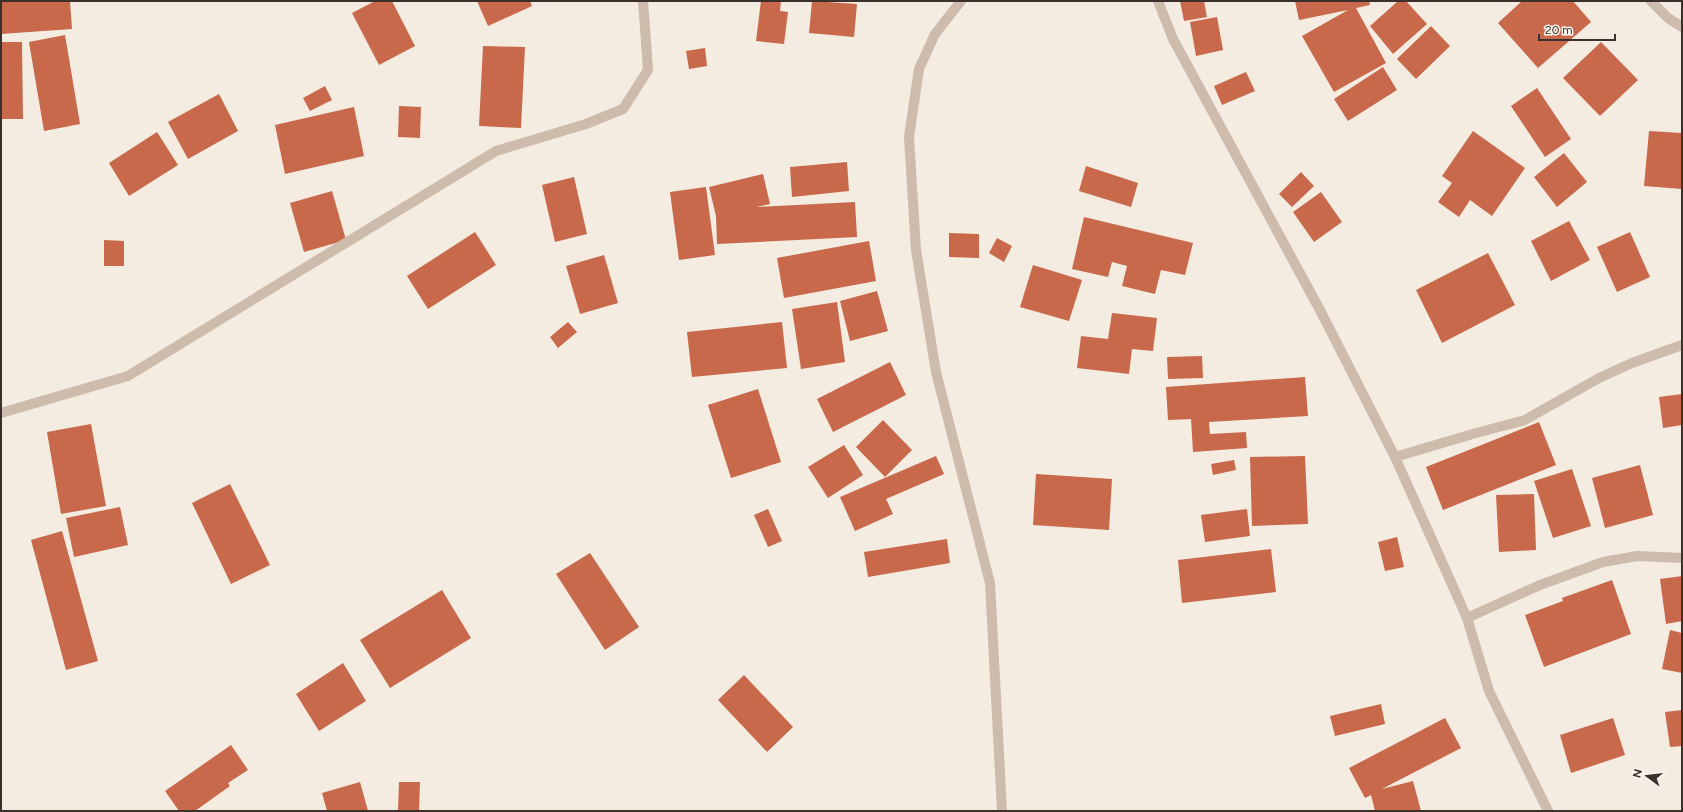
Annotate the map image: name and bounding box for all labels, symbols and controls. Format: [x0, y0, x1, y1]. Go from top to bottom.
scale bar [1539, 16, 1615, 42]
text: 20 m [1545, 23, 1573, 37]
north arrow [1627, 756, 1667, 796]
text: N [1630, 768, 1645, 779]

